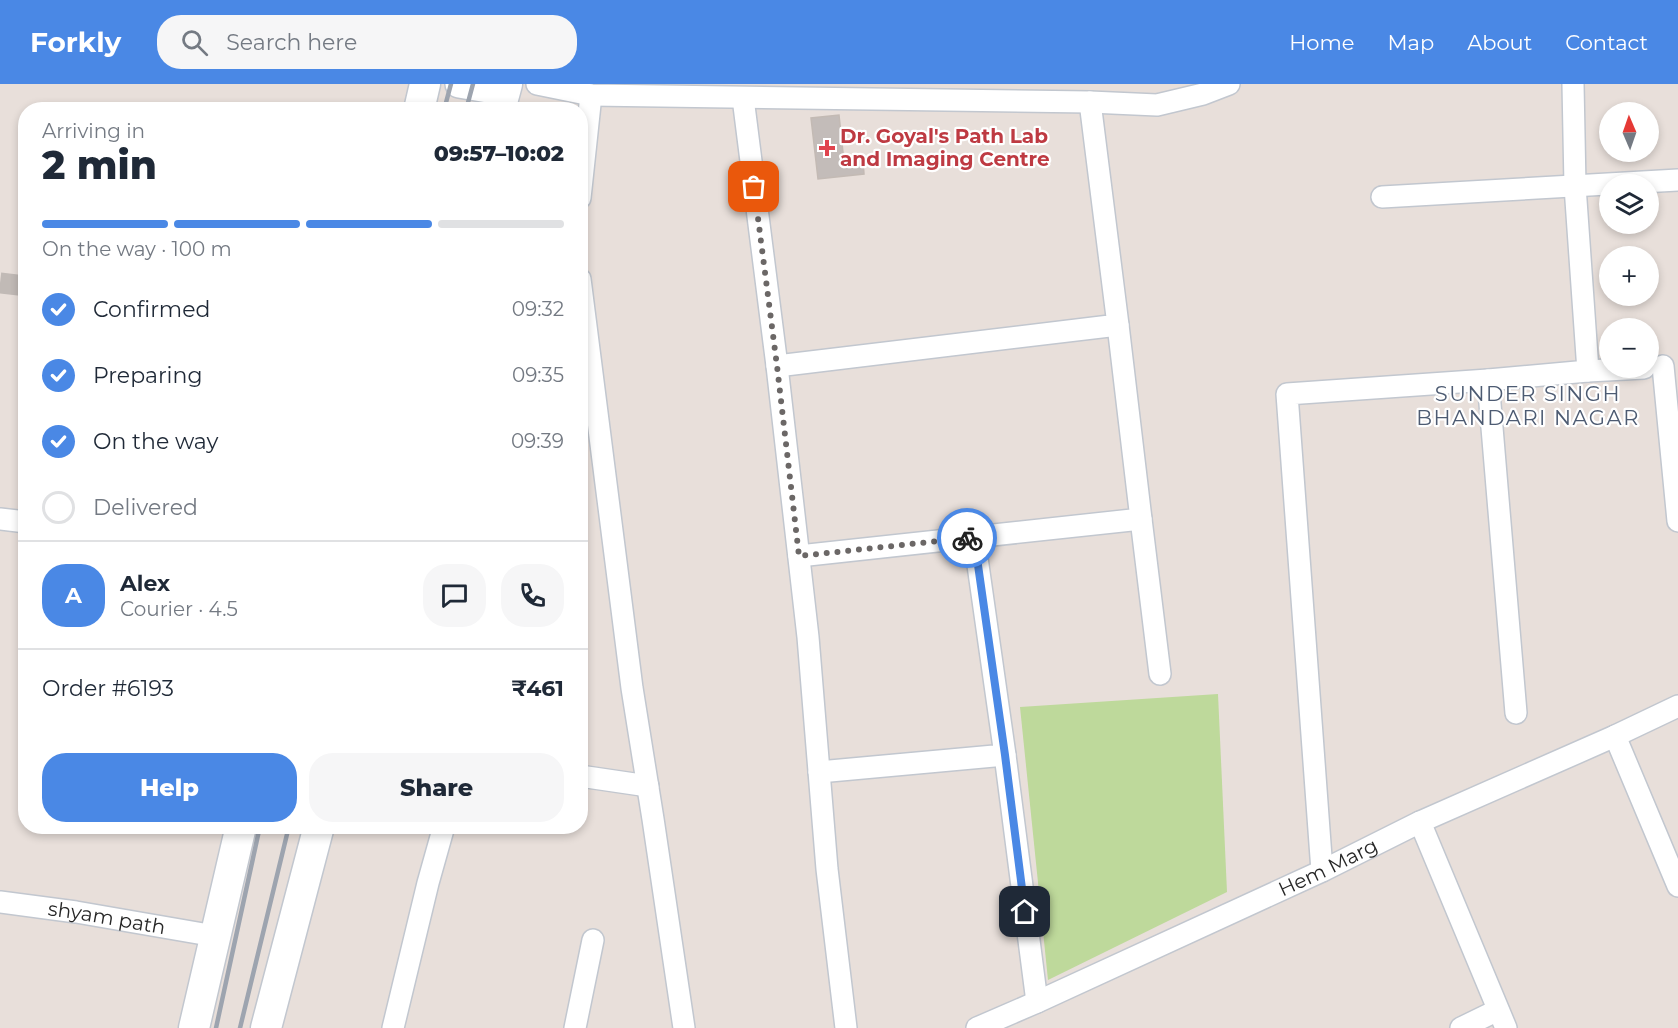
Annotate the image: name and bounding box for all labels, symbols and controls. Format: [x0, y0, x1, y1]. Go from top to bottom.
search box [157, 15, 577, 69]
text: Forkly [30, 25, 121, 59]
icon: search [178, 26, 211, 59]
text: Search here [226, 29, 357, 56]
text: Home [1289, 30, 1354, 55]
text: Map [1387, 30, 1434, 55]
text: About [1467, 30, 1532, 55]
text: Contact [1565, 30, 1648, 55]
north arrow [1599, 102, 1659, 162]
map controls [1599, 102, 1659, 378]
text: Arriving in [42, 119, 145, 143]
place label: Dr. Goyal's Path Lab and Imaging Centre [840, 124, 1050, 171]
marker: Dr. Goyal's Path Lab and Imaging Centre [818, 139, 836, 157]
text: 09:57–10:02 [434, 140, 564, 167]
text: 2 min [42, 141, 157, 189]
pin [728, 161, 779, 212]
icon: bag [737, 170, 770, 203]
button: layers [1599, 174, 1659, 234]
text: On the way · 100 m [42, 237, 232, 261]
button: + [1599, 246, 1659, 306]
icon: check [42, 293, 75, 326]
text: Confirmed [93, 296, 210, 323]
text: 09:32 [512, 297, 564, 321]
button: − [1599, 318, 1659, 378]
icon: check [42, 359, 75, 392]
text: Preparing [93, 362, 202, 389]
text: 09:35 [512, 363, 564, 387]
district label: SUNDER SINGH BHANDARI NAGAR [1416, 381, 1640, 430]
icon: check [42, 425, 75, 458]
text: On the way [93, 428, 218, 455]
text: 09:39 [511, 429, 564, 453]
text: Delivered [93, 494, 198, 521]
courier [937, 508, 997, 568]
icon: bike [951, 522, 984, 555]
button: chat [423, 564, 486, 627]
button: phone [501, 564, 564, 627]
text: Alex [120, 570, 170, 597]
text: A [65, 582, 82, 609]
text: Courier · 4.5 [120, 597, 238, 621]
text: Order #6193 [42, 675, 174, 702]
text: ₹461 [511, 675, 564, 702]
button: Help [42, 753, 297, 822]
button: Share [309, 753, 564, 822]
street label: Hem Marg [1275, 833, 1382, 901]
pin [999, 886, 1050, 937]
icon: home [1008, 895, 1041, 928]
street label: shyam path [47, 896, 167, 939]

